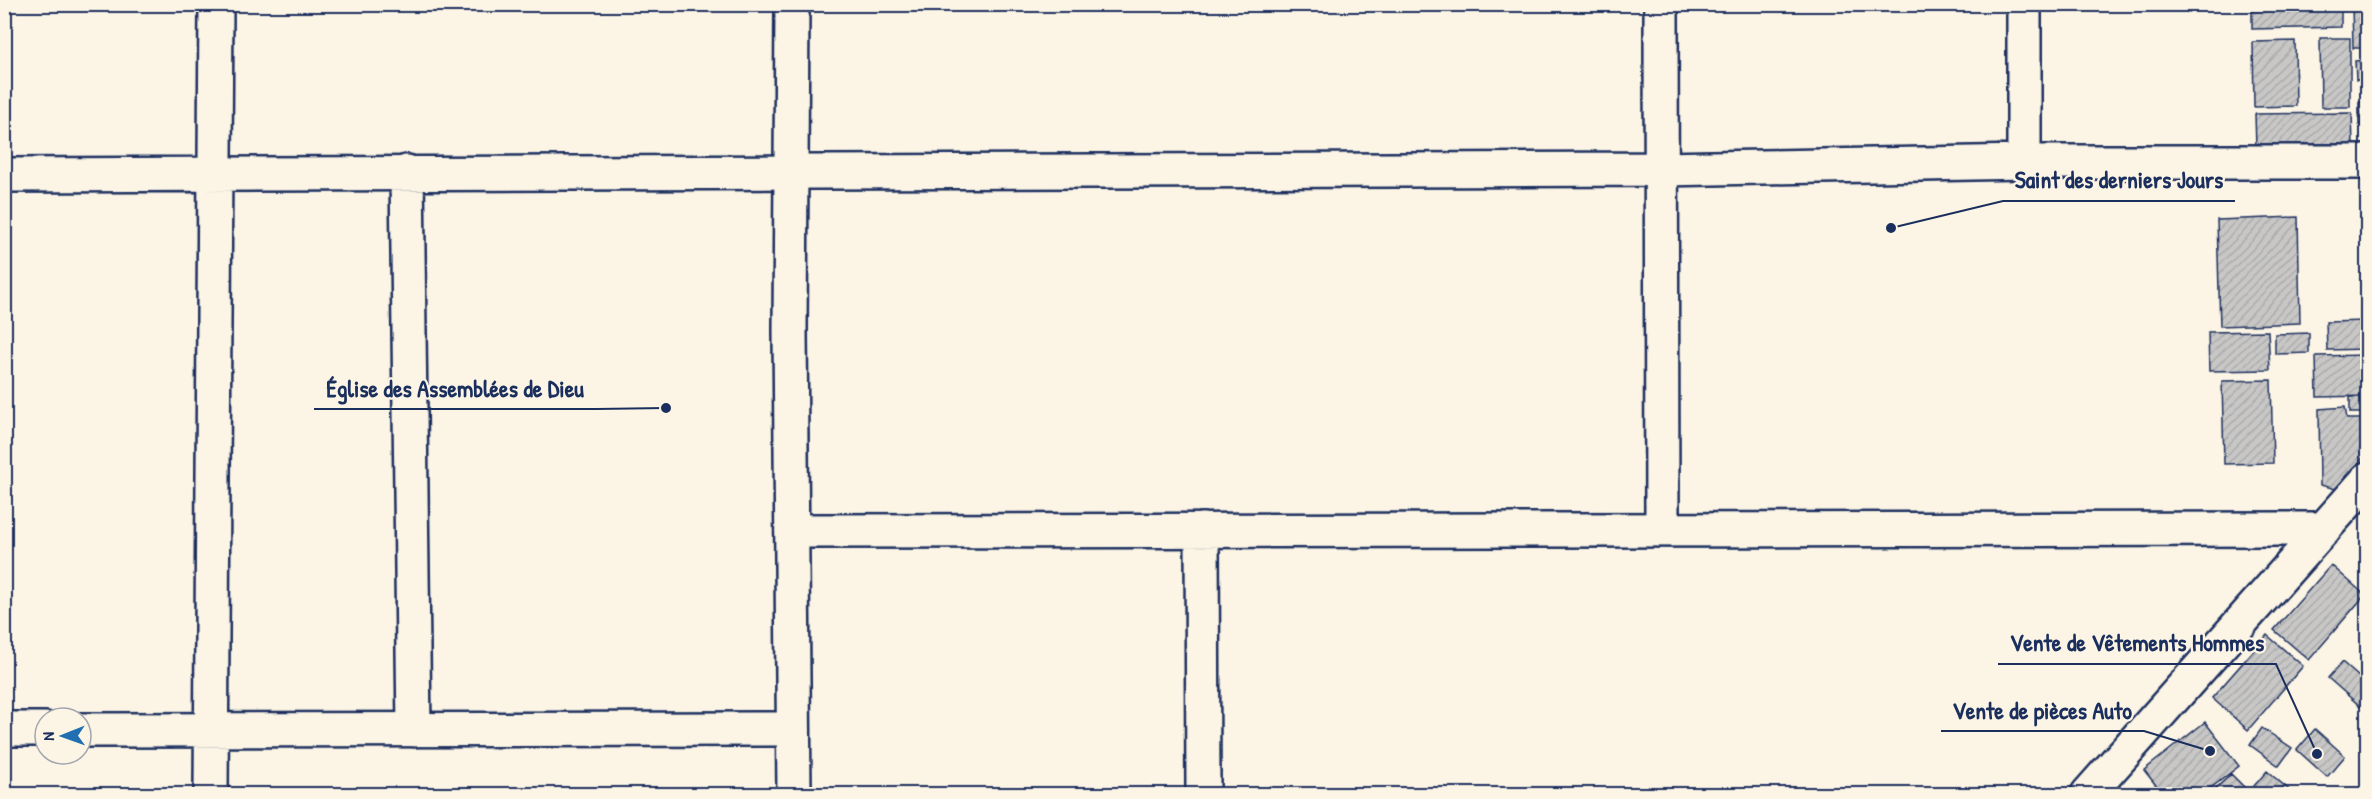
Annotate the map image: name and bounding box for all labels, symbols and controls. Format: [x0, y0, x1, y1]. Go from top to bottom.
callout: Saint des derniers Jours [2003, 159, 2235, 201]
text: Saint des derniers Jours [2015, 163, 2223, 195]
callout: Église des Assemblées de Dieu [314, 367, 596, 409]
text: Église des Assemblées de Dieu [326, 372, 584, 405]
callout: Vente de Vêtements Hommes [1998, 622, 2276, 664]
text: Vente de Vêtements Hommes [2010, 626, 2264, 658]
callout: Vente de pièces Auto [1941, 689, 2144, 731]
text: Vente de pièces Auto [1952, 694, 2132, 727]
north arrow [33, 706, 93, 766]
text: N [37, 731, 59, 741]

